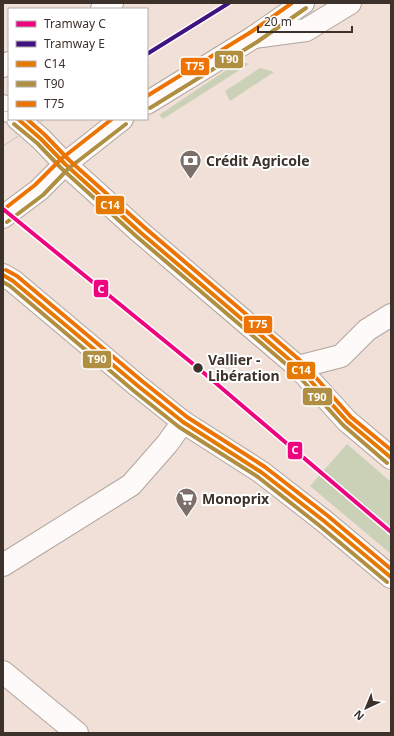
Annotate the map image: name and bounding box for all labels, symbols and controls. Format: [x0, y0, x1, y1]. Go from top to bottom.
legend [8, 8, 148, 120]
scale bar [258, 8, 352, 34]
text: 20 m [264, 13, 292, 30]
text: Tramway C [44, 15, 106, 32]
text: Tramway E [44, 35, 105, 52]
line badge: T90 [214, 50, 244, 69]
text: T90 [220, 51, 238, 66]
text: C14 [44, 55, 65, 72]
line badge: T75 [180, 57, 210, 76]
text: T75 [186, 58, 204, 73]
text: T90 [44, 75, 65, 92]
text: T75 [44, 95, 65, 112]
bank icon: Crédit Agricole [178, 148, 204, 181]
place label: Crédit Agricole [206, 151, 310, 170]
line badge: C14 [95, 195, 125, 215]
text: C14 [100, 197, 121, 212]
line badge: C [93, 279, 109, 298]
text: C [97, 281, 105, 296]
line badge: T75 [243, 315, 273, 334]
text: T75 [249, 316, 267, 331]
line badge: T90 [82, 350, 112, 369]
place label: Vallier - Libération [208, 350, 280, 385]
text: T90 [88, 351, 106, 366]
marker: Vallier - Libération [191, 361, 205, 375]
line badge: C14 [286, 361, 316, 380]
text: C14 [291, 362, 312, 377]
line badge: T90 [302, 387, 333, 406]
text: T90 [308, 389, 326, 404]
line badge: C [287, 441, 303, 460]
text: C [291, 442, 299, 457]
supermarket icon: Monoprix [173, 486, 199, 519]
place label: Monoprix [202, 489, 270, 508]
north arrow [346, 688, 386, 728]
text: N [350, 707, 367, 724]

